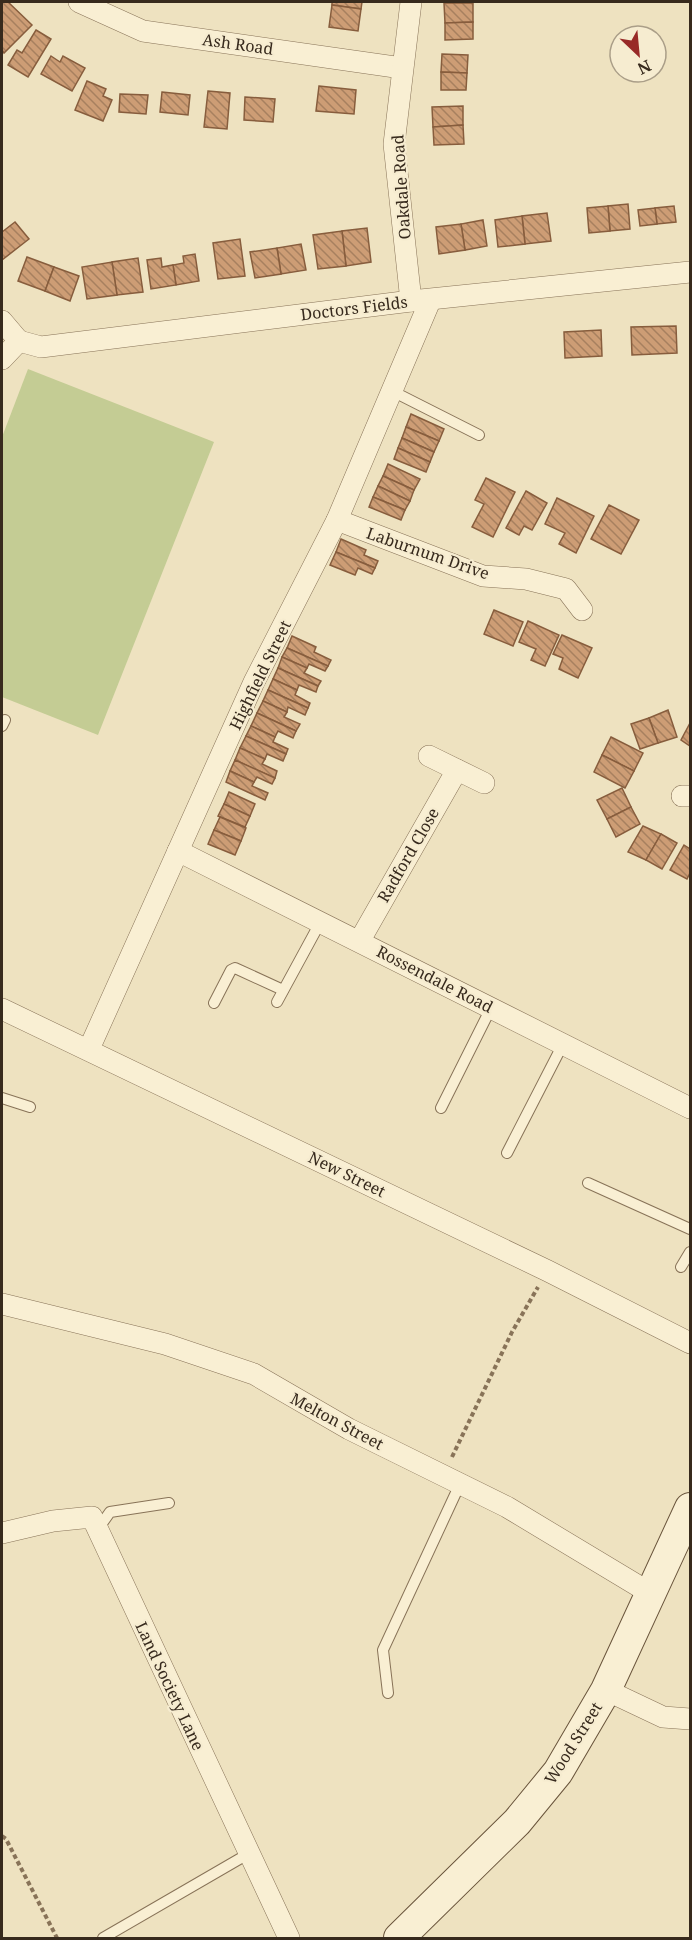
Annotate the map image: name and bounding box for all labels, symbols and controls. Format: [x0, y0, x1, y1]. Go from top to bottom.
north arrow [608, 24, 668, 84]
street label: Ash Road [201, 28, 275, 60]
text: N [634, 55, 655, 80]
street label: Oakdale Road [386, 134, 416, 240]
street label: Doctors Fields [299, 291, 409, 325]
street label: Laburnum Drive [364, 522, 492, 584]
street label: Highfield Street [224, 616, 296, 733]
street label: Radford Close [372, 804, 444, 906]
street label: Rossendale Road [373, 940, 497, 1018]
street label: New Street [305, 1146, 390, 1202]
street label: Melton Street [287, 1387, 388, 1455]
street label: Land Society Lane [131, 1618, 209, 1754]
street label: Wood Street [539, 1697, 607, 1788]

